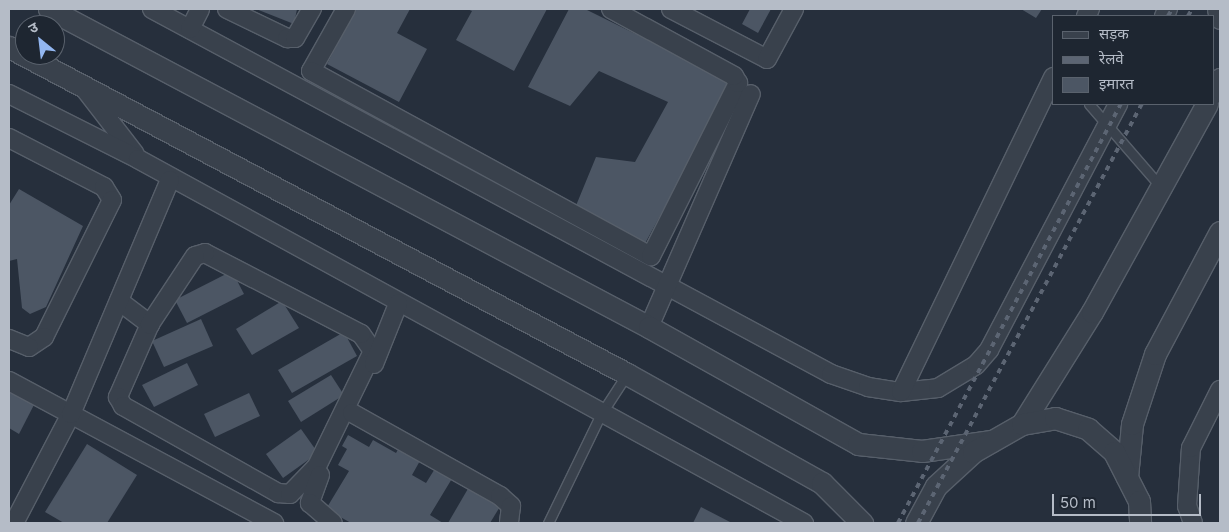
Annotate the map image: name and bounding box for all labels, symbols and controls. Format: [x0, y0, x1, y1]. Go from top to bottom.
north arrow [15, 15, 65, 65]
legend [1052, 15, 1214, 105]
text: उ [25, 18, 41, 37]
text: सड़क [1099, 24, 1129, 43]
text: रेलवे [1099, 49, 1124, 68]
text: इमारत [1099, 74, 1134, 93]
scale bar [1054, 484, 1203, 516]
text: 50 m [1060, 493, 1096, 512]

